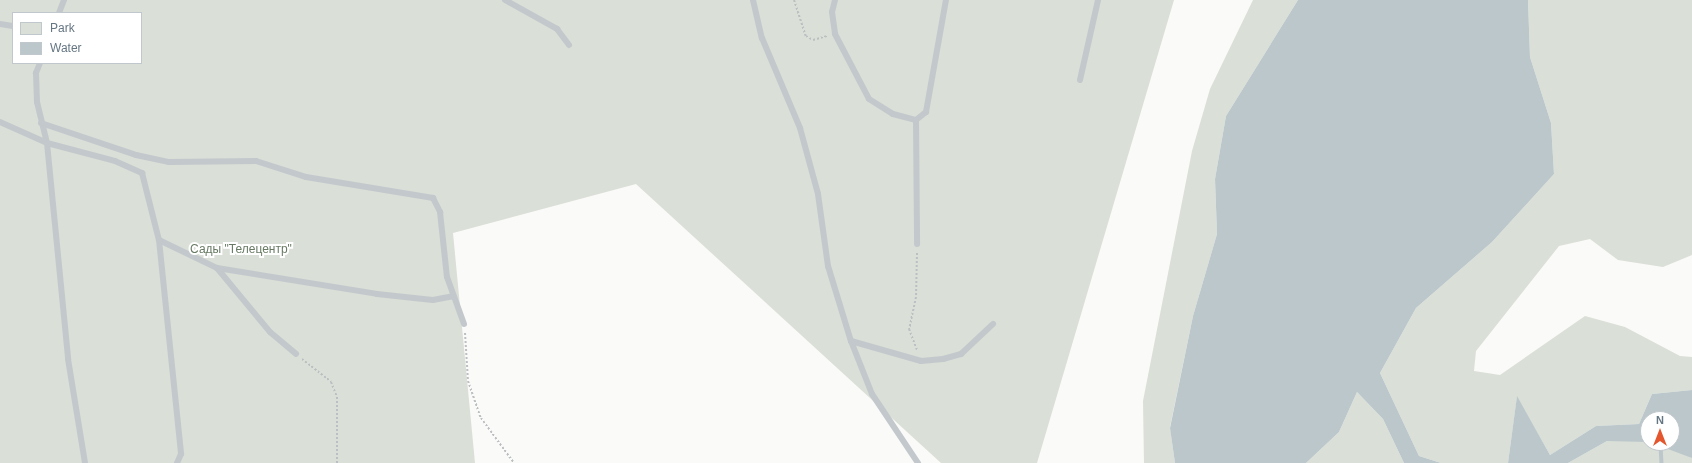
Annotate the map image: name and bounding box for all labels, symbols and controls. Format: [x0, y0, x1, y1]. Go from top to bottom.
legend [12, 12, 142, 64]
text: Park [50, 21, 75, 35]
text: Water [50, 41, 82, 55]
park label: Сады "Телецентр" [190, 243, 292, 257]
north arrow [1640, 411, 1680, 451]
text: N [1656, 414, 1664, 426]

